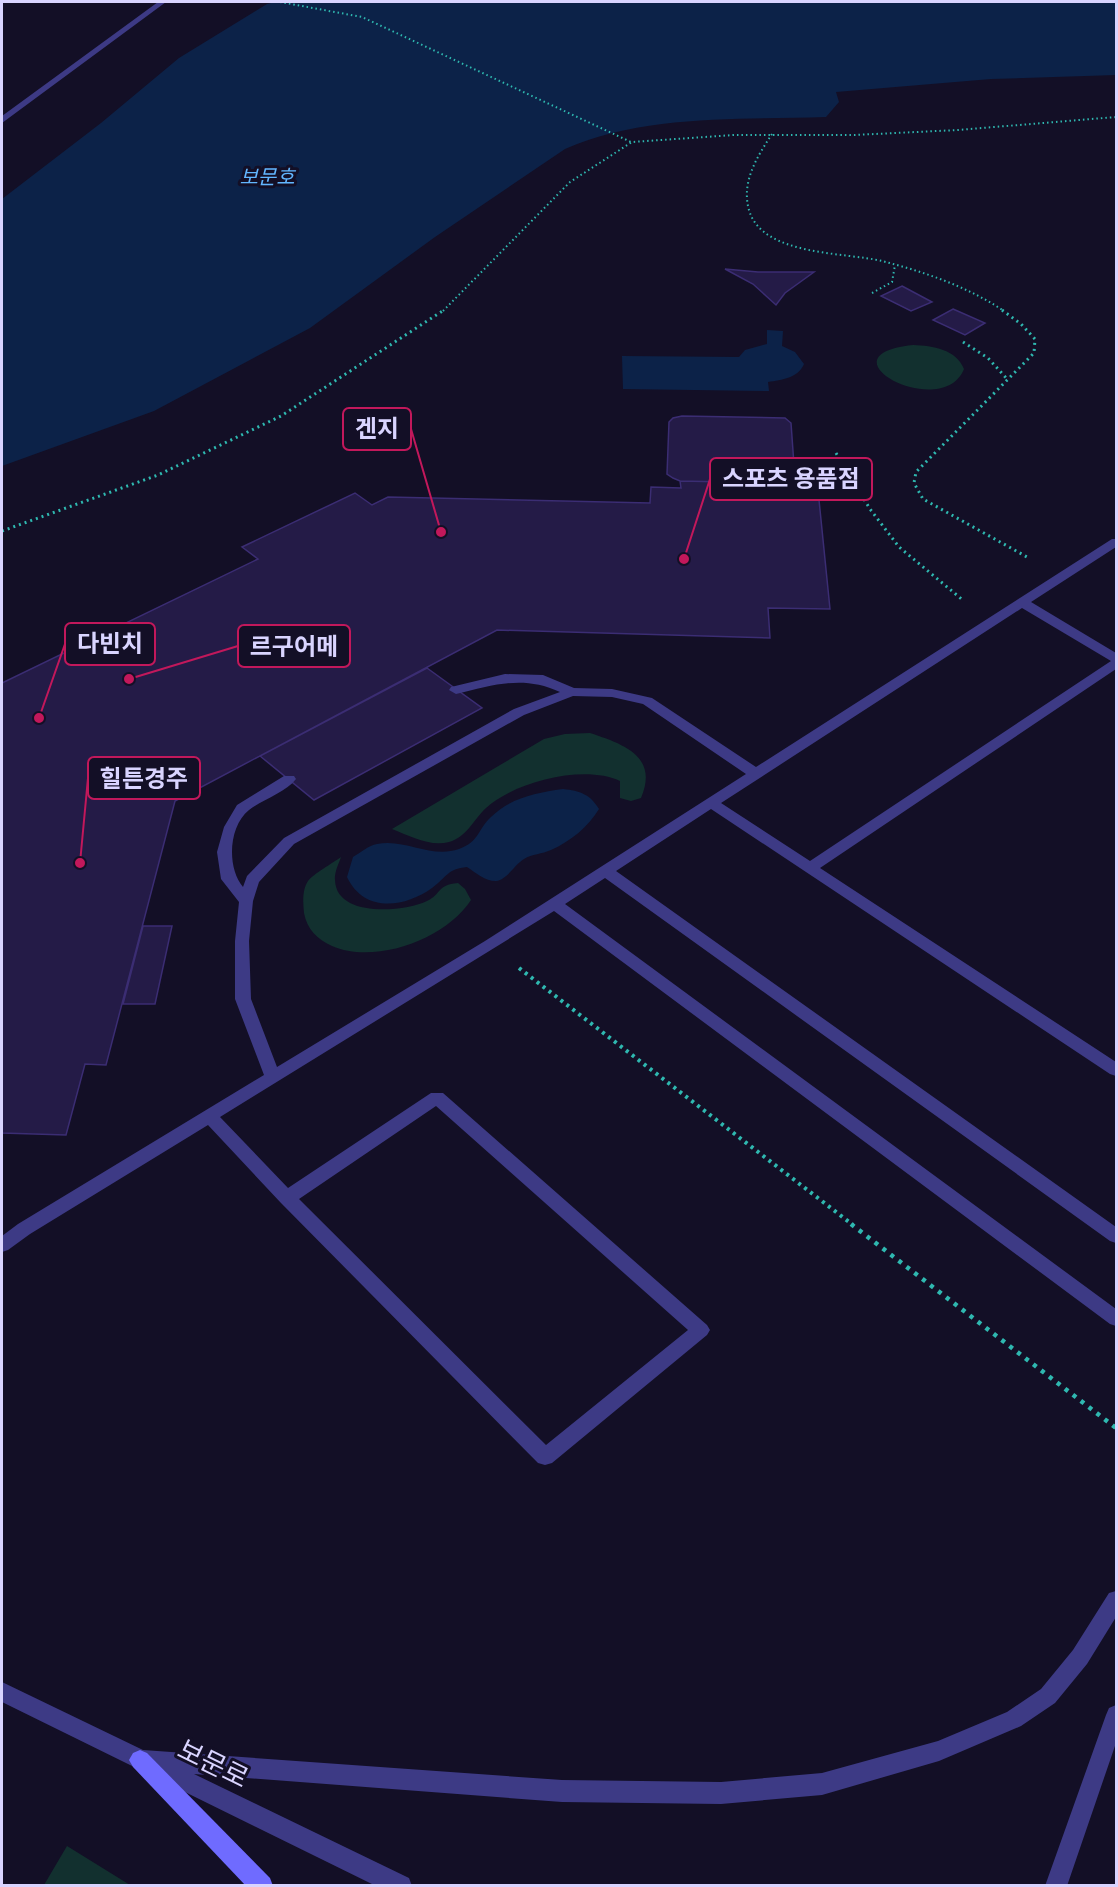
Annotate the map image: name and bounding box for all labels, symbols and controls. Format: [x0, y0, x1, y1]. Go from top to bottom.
water label: 보문호 [239, 161, 296, 192]
callout: 겐지 [343, 408, 411, 450]
text: 겐지 [355, 410, 399, 446]
callout: 스포츠 용품점 [710, 458, 872, 500]
text: 스포츠 용품점 [722, 460, 860, 496]
callout: 다빈치 [65, 623, 155, 665]
text: 다빈치 [77, 625, 143, 661]
callout: 르구어메 [238, 625, 350, 667]
text: 르구어메 [250, 628, 338, 664]
callout: 힐튼경주 [88, 757, 200, 799]
text: 힐튼경주 [100, 760, 188, 796]
street label: 보문로 [171, 1728, 256, 1797]

